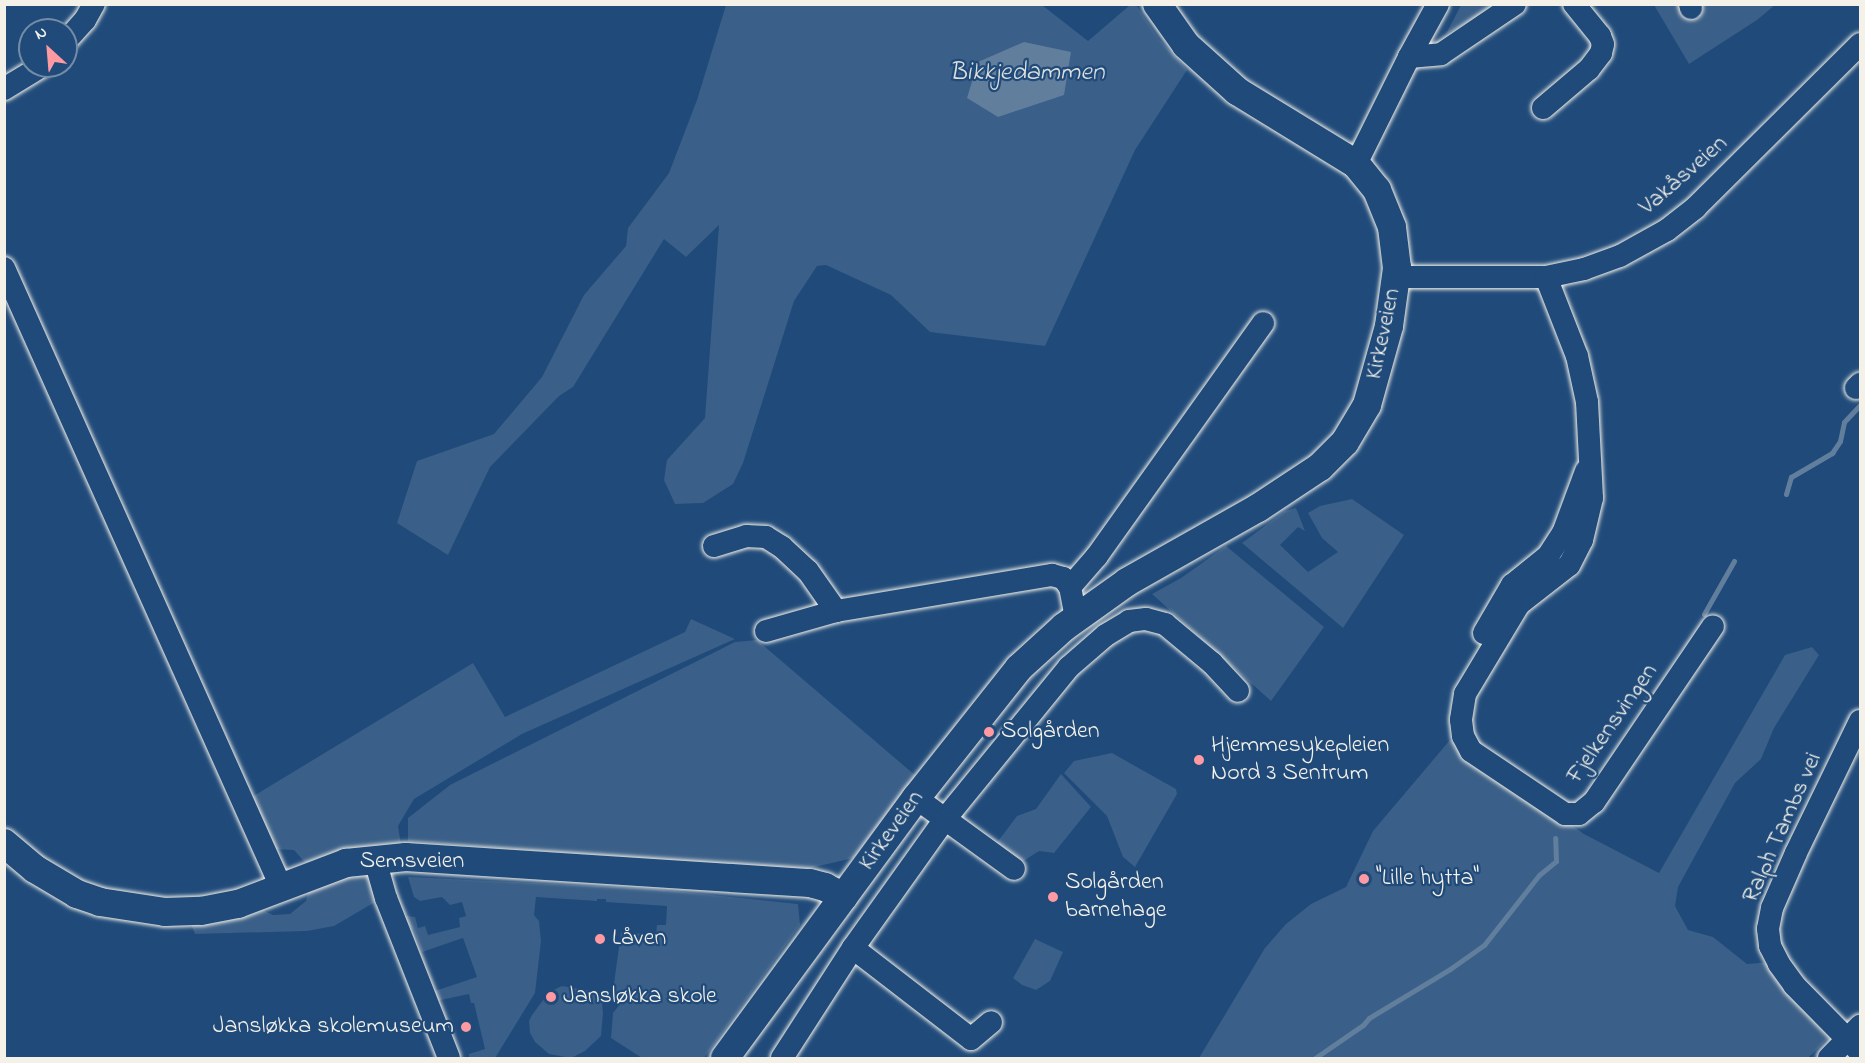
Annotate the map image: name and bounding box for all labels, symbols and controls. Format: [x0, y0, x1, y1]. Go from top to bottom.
north arrow [18, 18, 78, 78]
text: N [31, 20, 51, 47]
water label: Bikkjedammen [949, 58, 1105, 90]
street label: Vakåsveien [1634, 130, 1734, 222]
street label: Kirkeveien [1360, 286, 1408, 382]
street label: Fjelkensvingen [1561, 659, 1665, 789]
place label: Solgården [1001, 718, 1099, 746]
marker: Solgården [982, 725, 996, 739]
place label: Hjemmesykepleien Nord 3 Sentrum [1211, 732, 1389, 788]
street label: Ralph Tambs vei [1737, 748, 1829, 908]
marker: Hjemmesykepleien Nord 3 Sentrum [1192, 753, 1206, 767]
street label: Kirkeveien [853, 785, 931, 877]
street label: Semsveien [360, 848, 464, 876]
place label: "Lille hytta" [1376, 865, 1479, 893]
place label: Solgården barnehage [1065, 869, 1167, 925]
marker: "Lille hytta" [1357, 872, 1371, 886]
marker: Solgården barnehage [1046, 890, 1060, 904]
place label: Låven [612, 925, 666, 953]
marker: Låven [593, 932, 607, 946]
place label: Jansløkka skole [563, 983, 717, 1011]
marker: Jansløkka skole [544, 990, 558, 1004]
place label: Jansløkka skolemuseum [213, 1013, 454, 1041]
marker: Jansløkka skolemuseum [459, 1020, 473, 1034]

